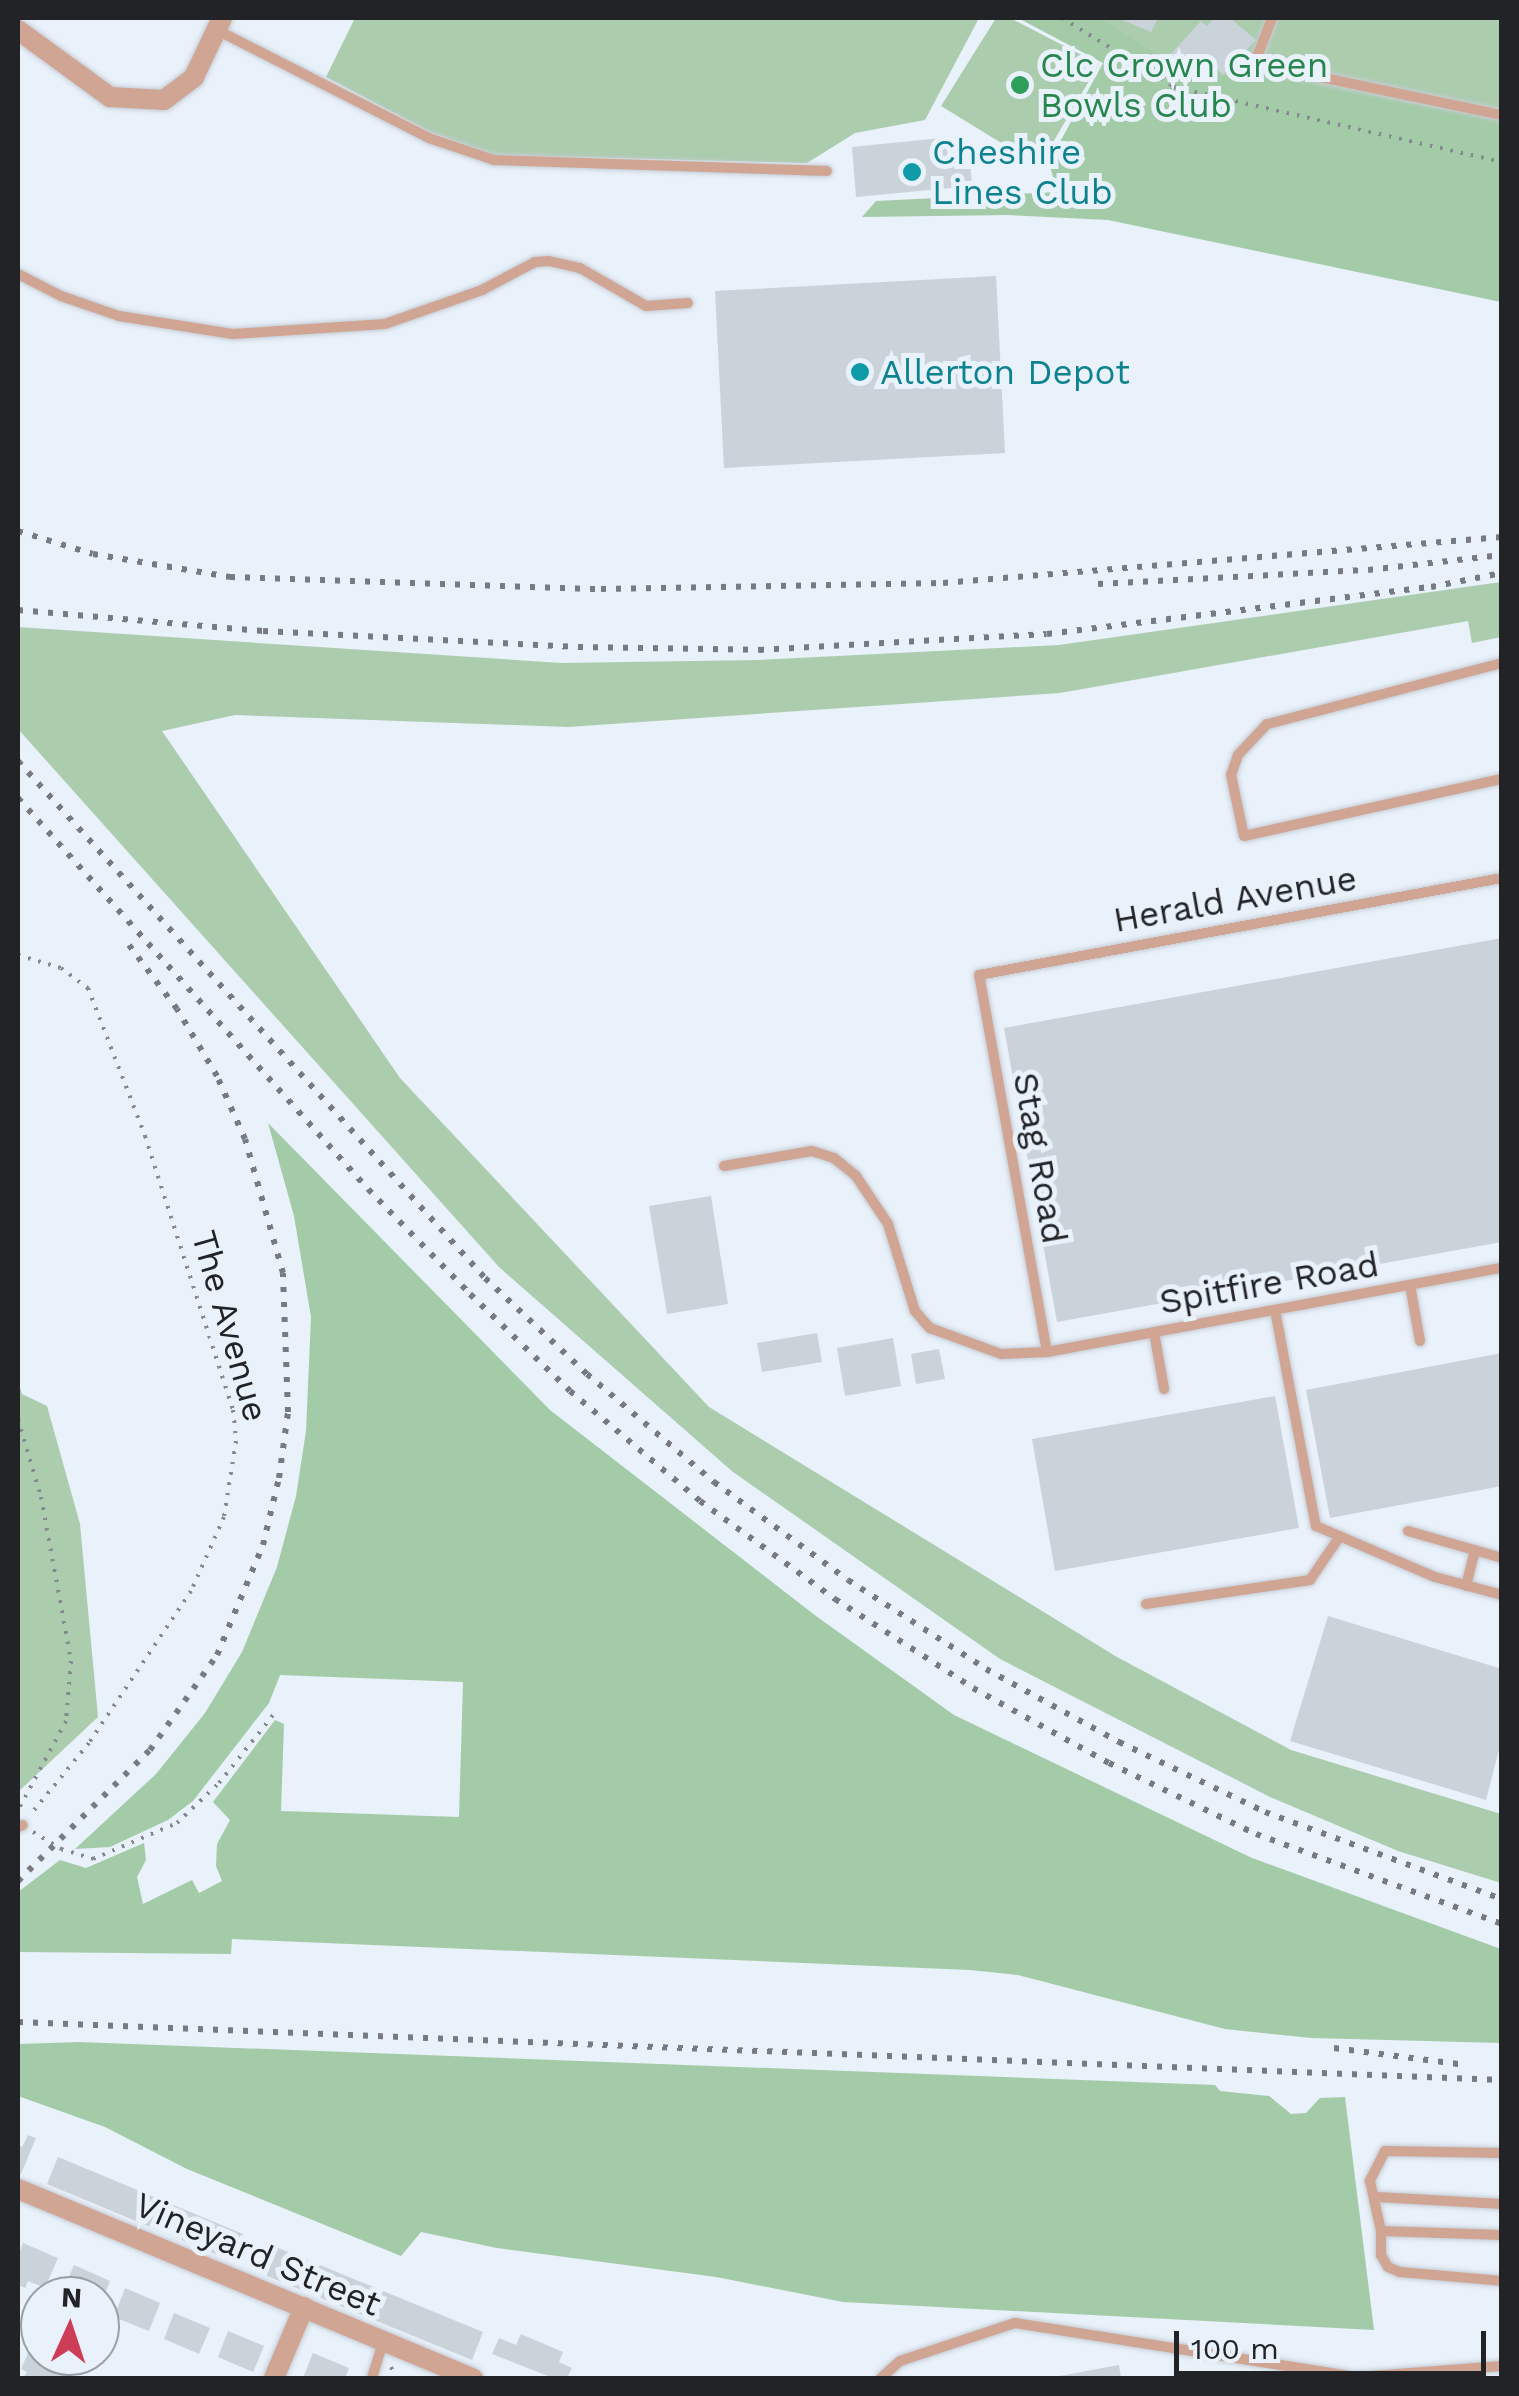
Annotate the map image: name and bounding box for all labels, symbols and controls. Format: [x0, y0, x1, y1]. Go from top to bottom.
place label: Clc Crown Green Bowls Club [1040, 44, 1328, 126]
marker: Clc Crown Green Bowls Club [1009, 74, 1031, 96]
place label: Cheshire Lines Club [932, 131, 1113, 213]
marker: Cheshire Lines Club [901, 161, 923, 183]
place label: Allerton Depot [880, 351, 1130, 393]
marker: Allerton Depot [849, 361, 871, 383]
street label: Herald Avenue [1109, 857, 1361, 941]
street label: Stag Road [1004, 1069, 1076, 1247]
street label: The Avenue [183, 1225, 277, 1427]
street label: Spitfire Road [1156, 1243, 1382, 1323]
street label: Vineyard Street [129, 2183, 387, 2325]
north arrow [20, 2276, 120, 2376]
text: N [60, 2281, 83, 2315]
scale bar [1179, 2311, 1492, 2373]
text: 100 m [1191, 2331, 1279, 2366]

